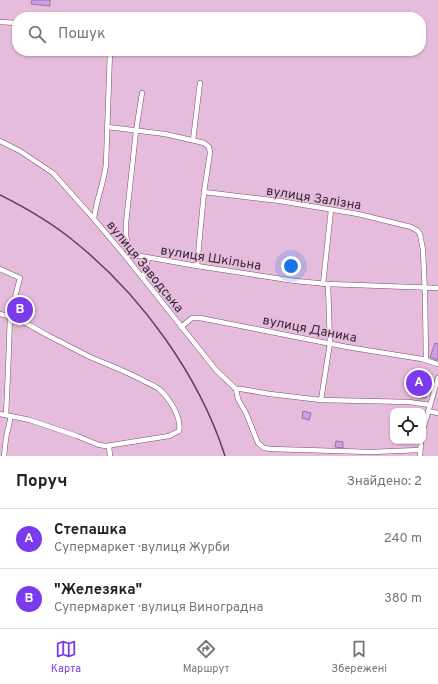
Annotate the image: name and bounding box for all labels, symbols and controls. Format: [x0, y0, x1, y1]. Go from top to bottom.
search box [12, 12, 426, 56]
icon: search [26, 23, 48, 45]
text: Пошук [58, 25, 106, 44]
street label: вулиця Залізна [265, 184, 362, 214]
street label: вулиця Заводська [102, 218, 186, 317]
street label: вулиця Шкільна [159, 243, 262, 275]
your location [281, 256, 301, 276]
pin: B [7, 295, 33, 325]
street label: вулиця Даника [261, 313, 358, 347]
pin: A [406, 368, 432, 398]
map controls [390, 408, 426, 444]
button: locate [390, 408, 426, 444]
text: Поруч [16, 471, 68, 493]
text: Знайдено: 2 [347, 474, 422, 490]
text: Степашка [54, 521, 127, 540]
text: A [24, 531, 34, 547]
text: 240 m [384, 531, 422, 547]
text: Супермаркет · вулиця Журби [54, 540, 230, 556]
text: "Железяка" [54, 581, 142, 600]
text: B [25, 591, 33, 607]
text: 380 m [384, 591, 422, 607]
text: Супермаркет · вулиця Виноградна [54, 600, 263, 616]
tab: Карта [51, 638, 81, 676]
tab: Маршрут [183, 638, 230, 676]
tab: Збережені [331, 638, 387, 676]

